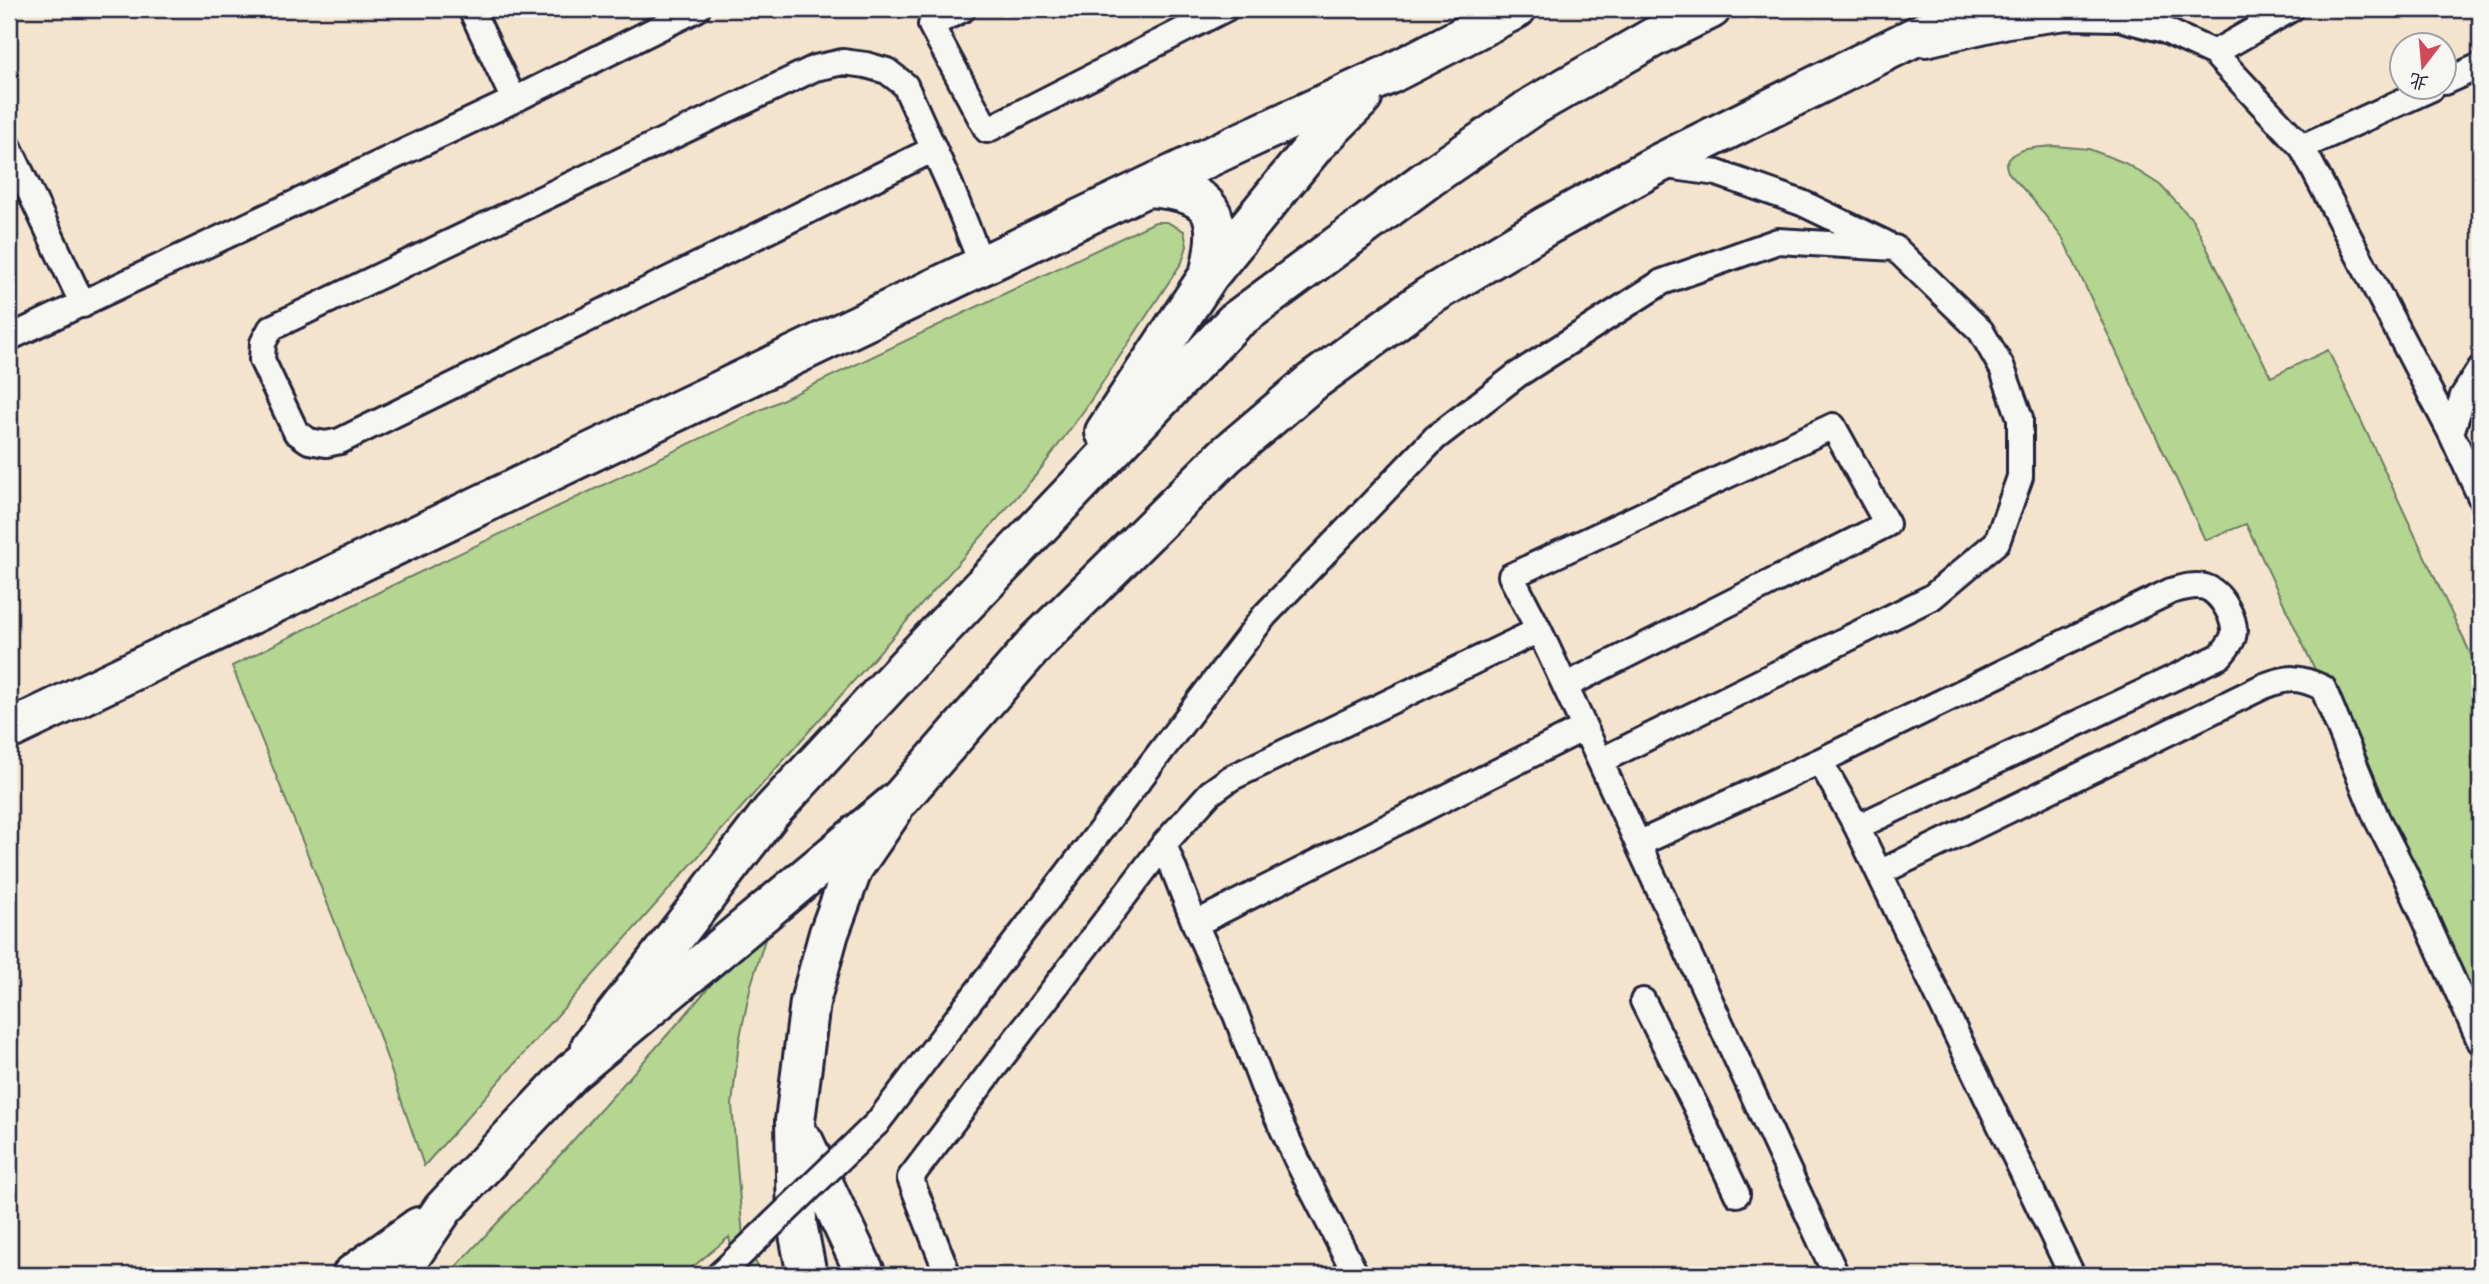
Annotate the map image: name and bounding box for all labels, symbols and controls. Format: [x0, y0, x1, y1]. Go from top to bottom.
north arrow [2388, 32, 2458, 102]
text: 北 [2405, 67, 2431, 99]

